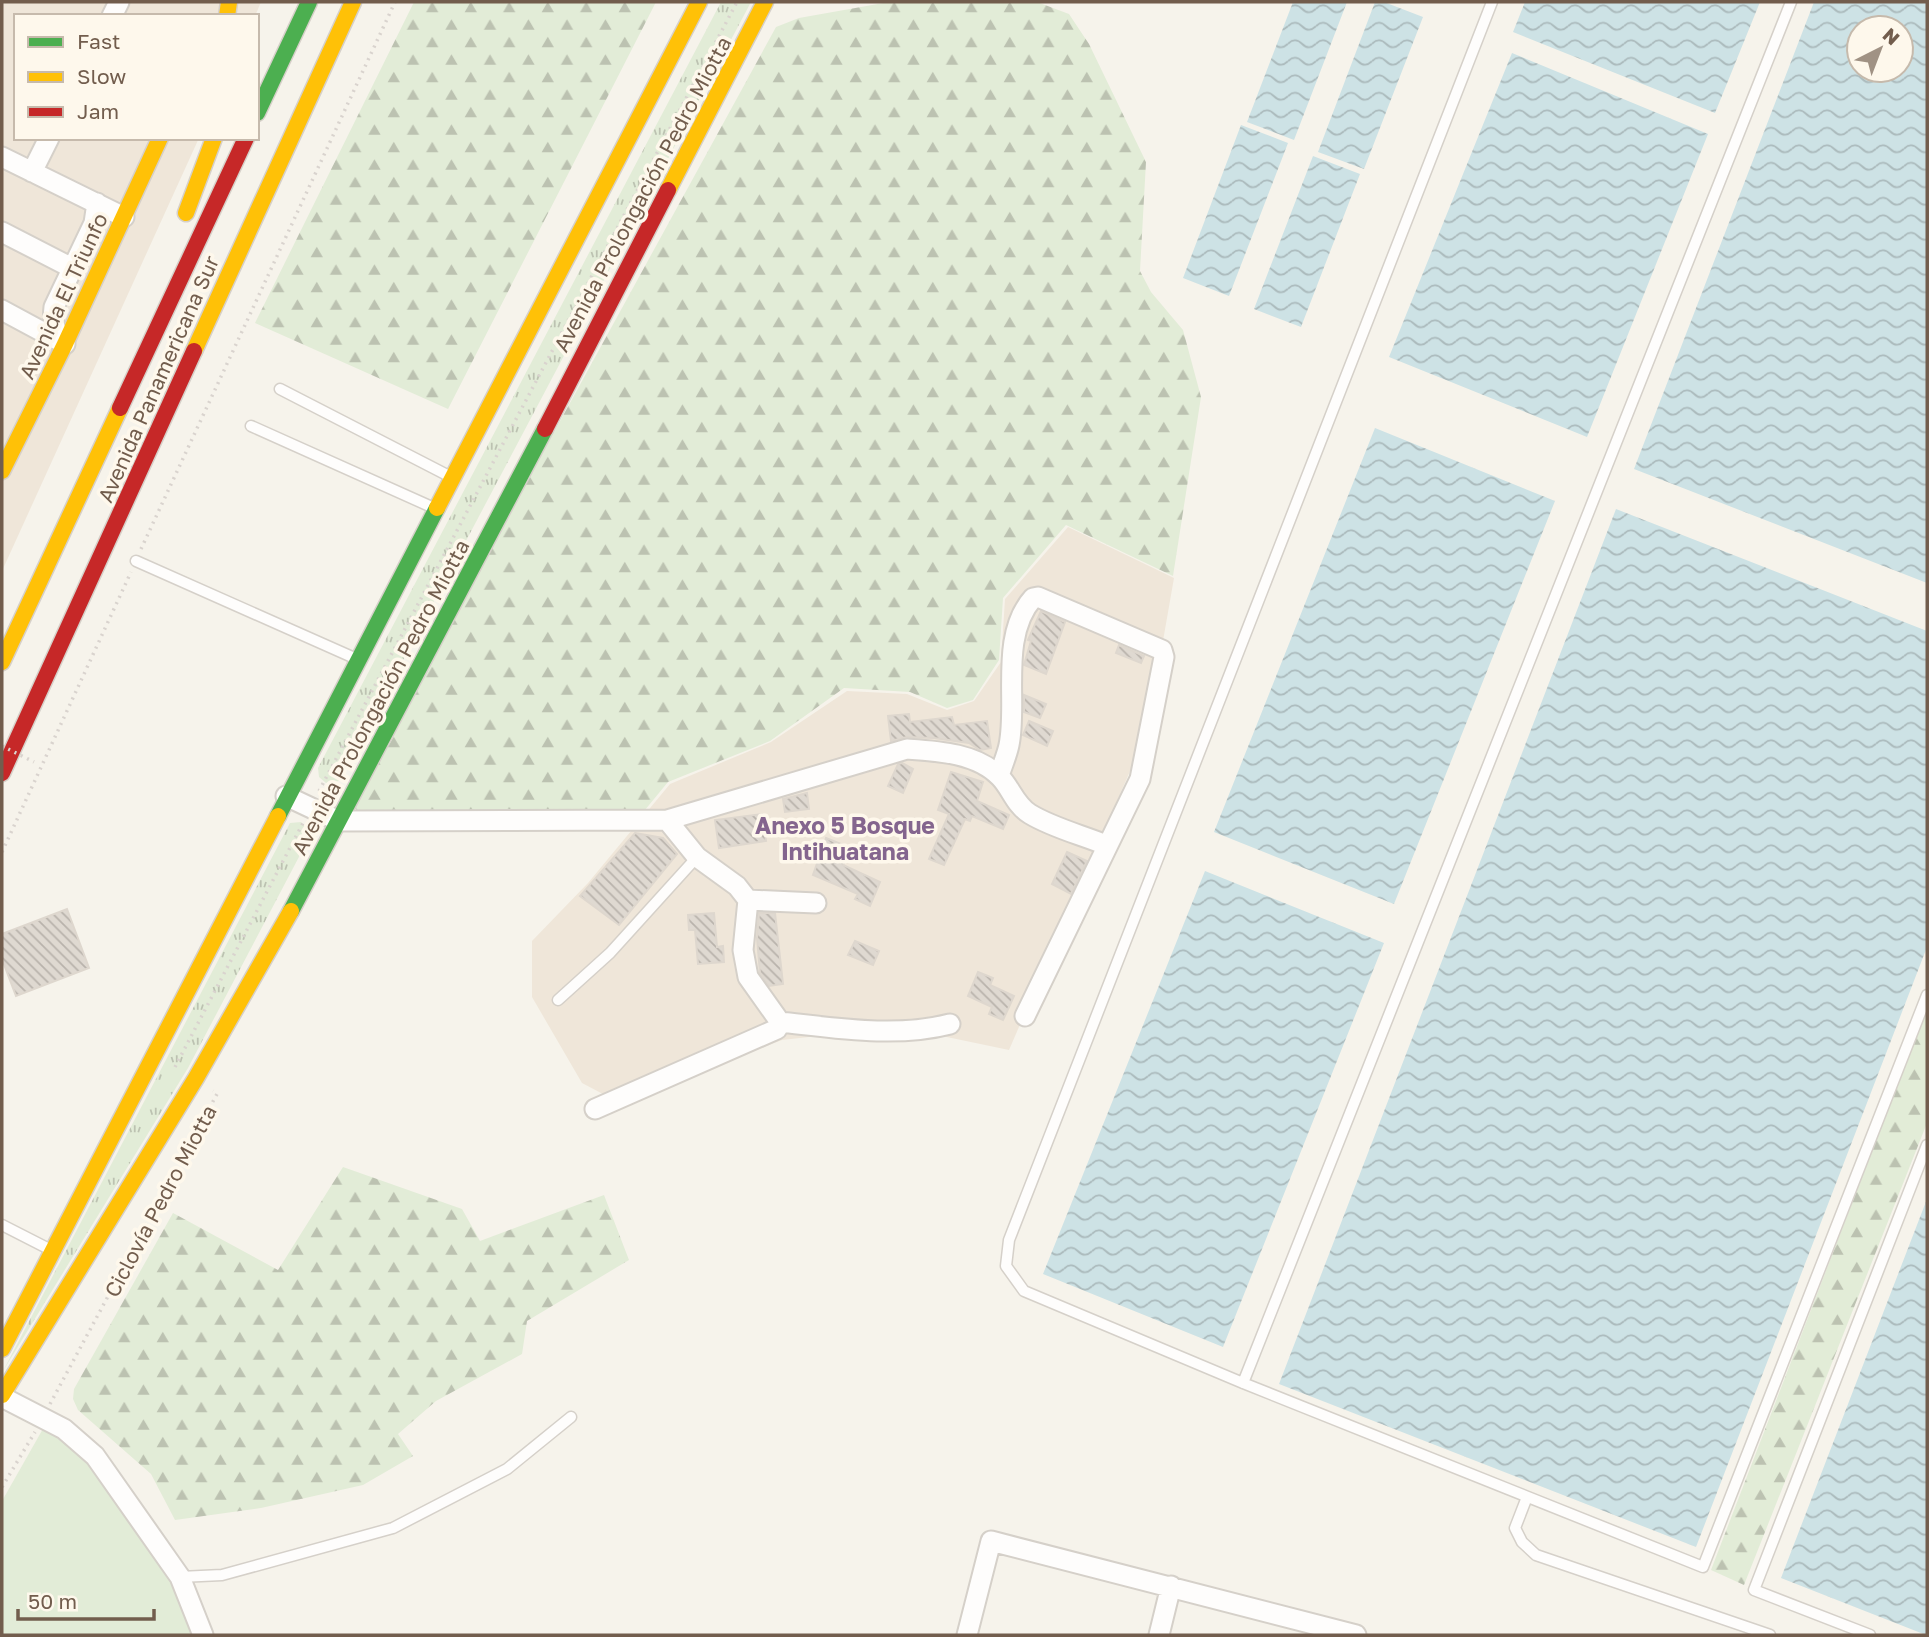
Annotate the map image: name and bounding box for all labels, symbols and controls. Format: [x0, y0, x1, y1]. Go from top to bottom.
legend [14, 14, 259, 140]
north arrow [1845, 14, 1915, 84]
text: N [1879, 23, 1905, 49]
text: Fast [77, 28, 120, 54]
street label: Avenida Prolongación Pedro Miotta [548, 32, 736, 356]
text: Slow [77, 63, 126, 89]
text: Jam [77, 98, 119, 124]
street label: Avenida El Triunfo [13, 209, 113, 383]
street label: Avenida Panamericana Sur [92, 252, 224, 506]
street label: Avenida Prolongación Pedro Miotta [286, 535, 474, 859]
district label: Anexo 5 Bosque Intihuatana [755, 811, 935, 865]
street label: Ciclovía Pedro Miotta [98, 1101, 222, 1301]
scale bar [18, 1578, 154, 1622]
text: 50 m [28, 1588, 77, 1614]

